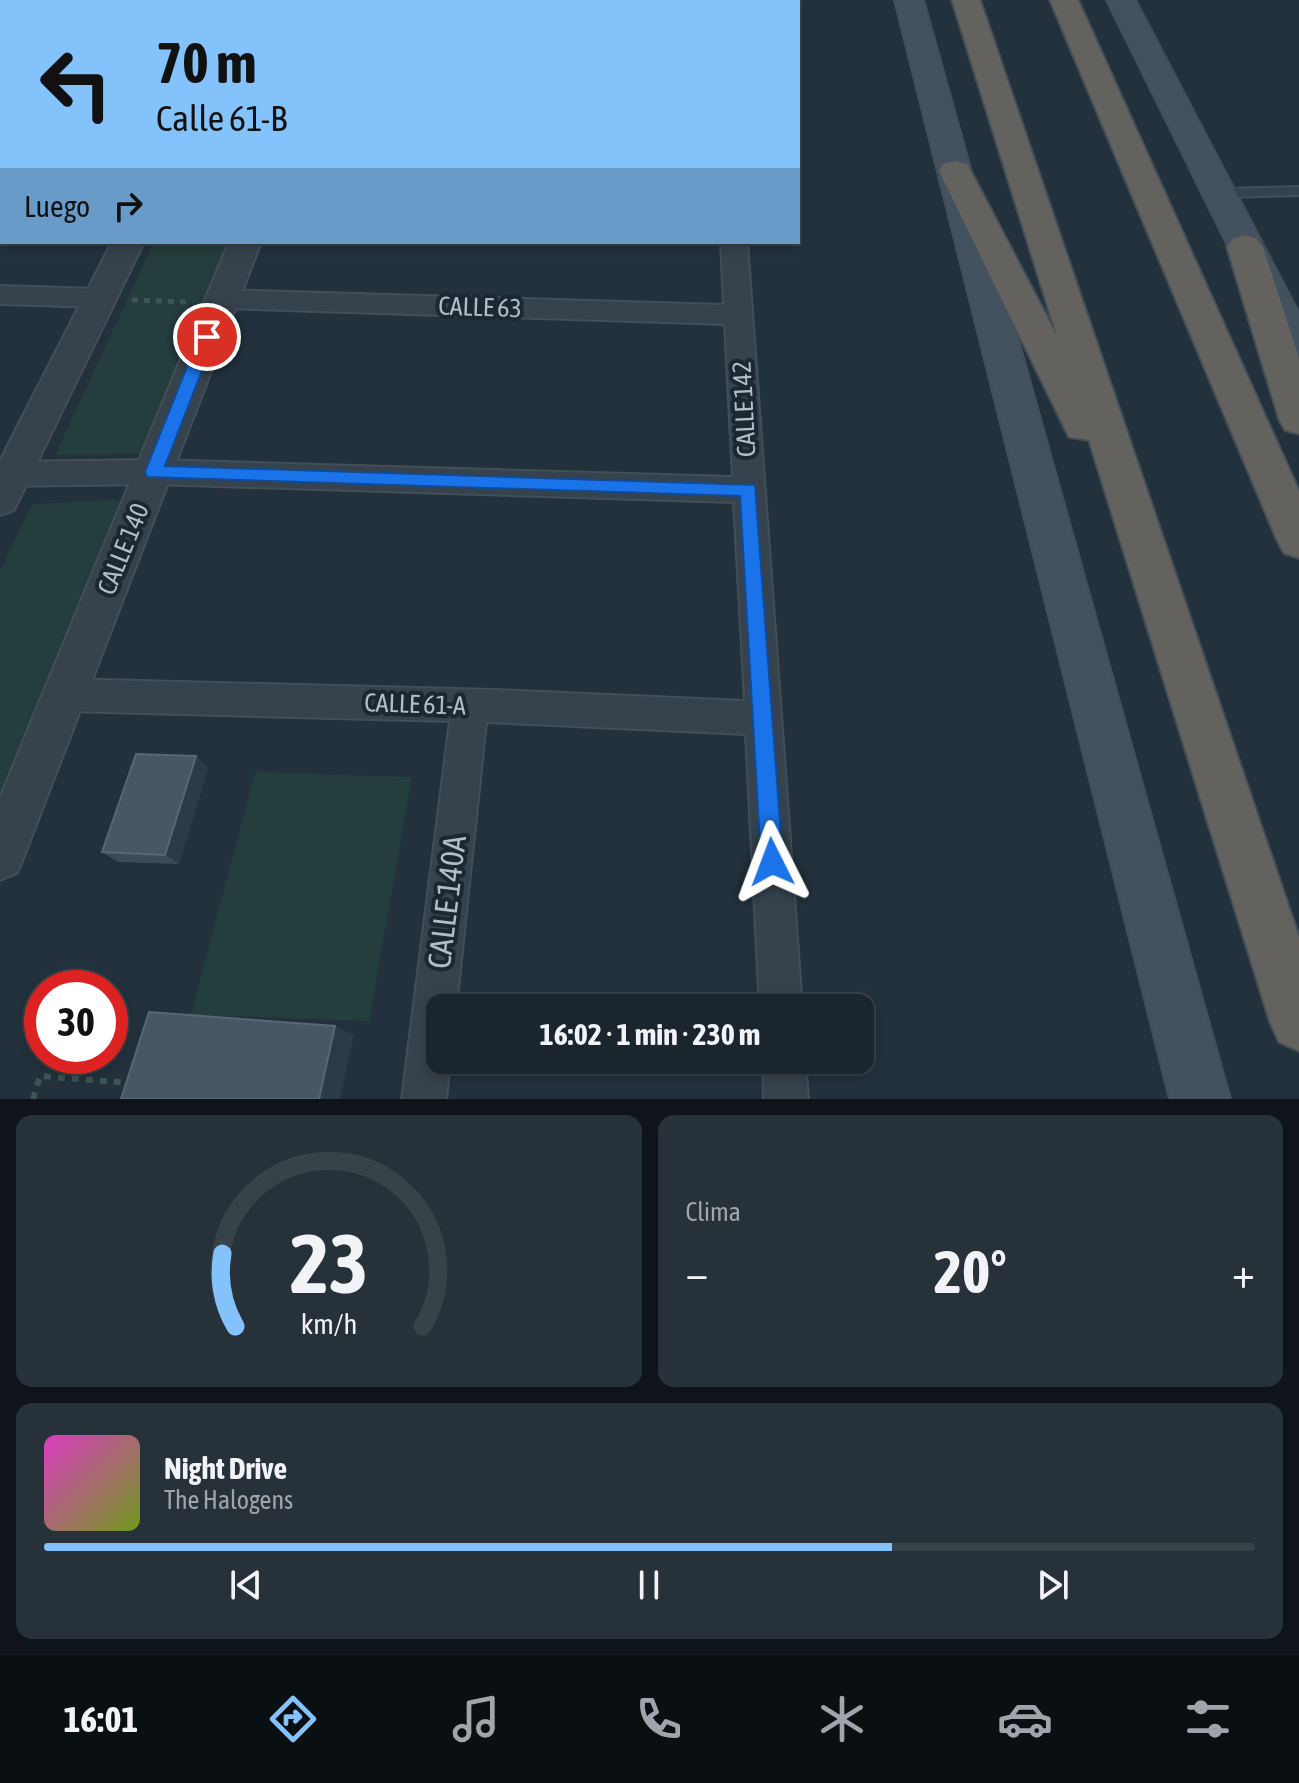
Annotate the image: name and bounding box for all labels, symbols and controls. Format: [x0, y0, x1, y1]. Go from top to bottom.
text: 70 m [156, 31, 257, 95]
icon: left [24, 32, 128, 136]
text: Calle 61-B [156, 97, 287, 139]
icon: right [106, 184, 150, 228]
text: Luego [24, 189, 90, 223]
street label: CALLE 63 [438, 291, 522, 323]
pin [173, 303, 241, 371]
icon: arrive [185, 315, 229, 359]
street label: CALLE 142 [727, 360, 761, 458]
street label: CALLE 140 [91, 499, 155, 599]
street label: CALLE 61-A [364, 687, 467, 721]
position arrow [730, 820, 814, 904]
street label: CALLE 140A [420, 833, 473, 971]
speed limit sign: 30 [24, 970, 128, 1074]
text: 16:02 · 1 min · 230 m [540, 1017, 760, 1051]
text: Clima [686, 1197, 741, 1227]
text: 23 [290, 1215, 368, 1311]
text: 20° [934, 1237, 1007, 1306]
text: − [686, 1247, 708, 1297]
text: + [1232, 1247, 1255, 1297]
text: km/h [300, 1307, 357, 1340]
text: Night Drive [164, 1451, 287, 1485]
text: The Halogens [164, 1485, 293, 1515]
icon: previous [224, 1563, 268, 1607]
icon: pause [627, 1563, 671, 1607]
icon: next [1031, 1563, 1075, 1607]
icon: directions [265, 1691, 321, 1747]
icon: music [448, 1691, 504, 1747]
icon: phone [631, 1691, 687, 1747]
icon: climate [814, 1691, 870, 1747]
icon: car [997, 1691, 1053, 1747]
icon: filters [1180, 1691, 1236, 1747]
text: 16:01 [63, 1698, 138, 1740]

